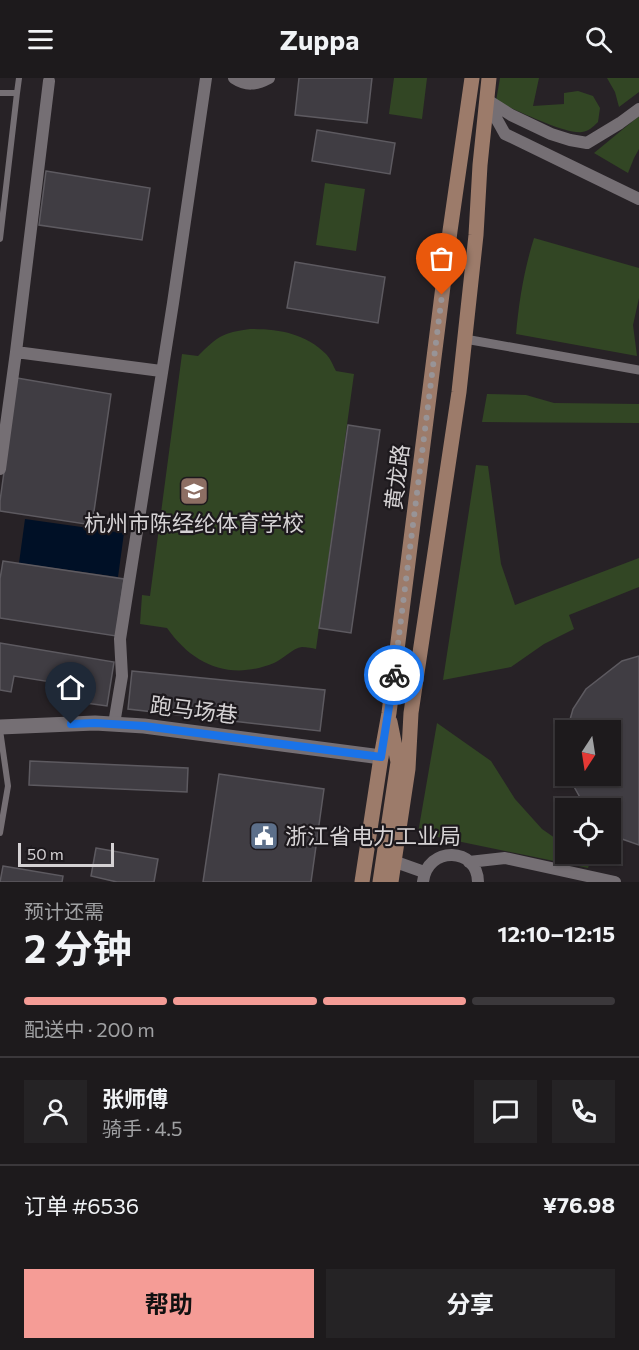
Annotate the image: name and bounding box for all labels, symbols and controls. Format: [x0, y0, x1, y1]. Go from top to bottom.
icon: menu [24, 23, 57, 56]
text: Zuppa [279, 23, 360, 56]
icon: search [582, 23, 615, 56]
pin [416, 233, 467, 295]
icon: bag [425, 242, 458, 275]
street label: 黄龙路 [379, 443, 414, 511]
school or university icon: 杭州市陈经纶体育学校 [178, 475, 210, 507]
place label: 杭州市陈经纶体育学校 [84, 509, 304, 536]
courier [364, 645, 424, 705]
icon: bike [378, 659, 411, 692]
pin [45, 662, 96, 724]
icon: home [54, 671, 87, 704]
street label: 跑马场巷 [149, 691, 239, 728]
north arrow [555, 720, 621, 786]
map controls [555, 720, 621, 864]
button: locate [555, 798, 621, 864]
public building icon: 浙江省电力工业局 [248, 820, 280, 852]
place label: 浙江省电力工业局 [285, 822, 461, 849]
scale bar [18, 840, 114, 868]
text: 50 m [27, 844, 64, 863]
text: 预计还需 [24, 899, 104, 923]
text: 12:10–12:15 [498, 920, 615, 947]
text: 2 分钟 [24, 923, 132, 971]
text: 配送中 · 200 m [24, 1017, 155, 1041]
button: person [24, 1080, 87, 1143]
button: chat [474, 1080, 537, 1143]
button: phone [552, 1080, 615, 1143]
text: 张师傅 [102, 1085, 168, 1112]
text: 骑手 · 4.5 [102, 1116, 182, 1140]
text: ¥76.98 [543, 1191, 615, 1218]
text: 订单 #6536 [24, 1192, 139, 1219]
button: 帮助 [24, 1269, 314, 1338]
button: 分享 [326, 1269, 615, 1338]

